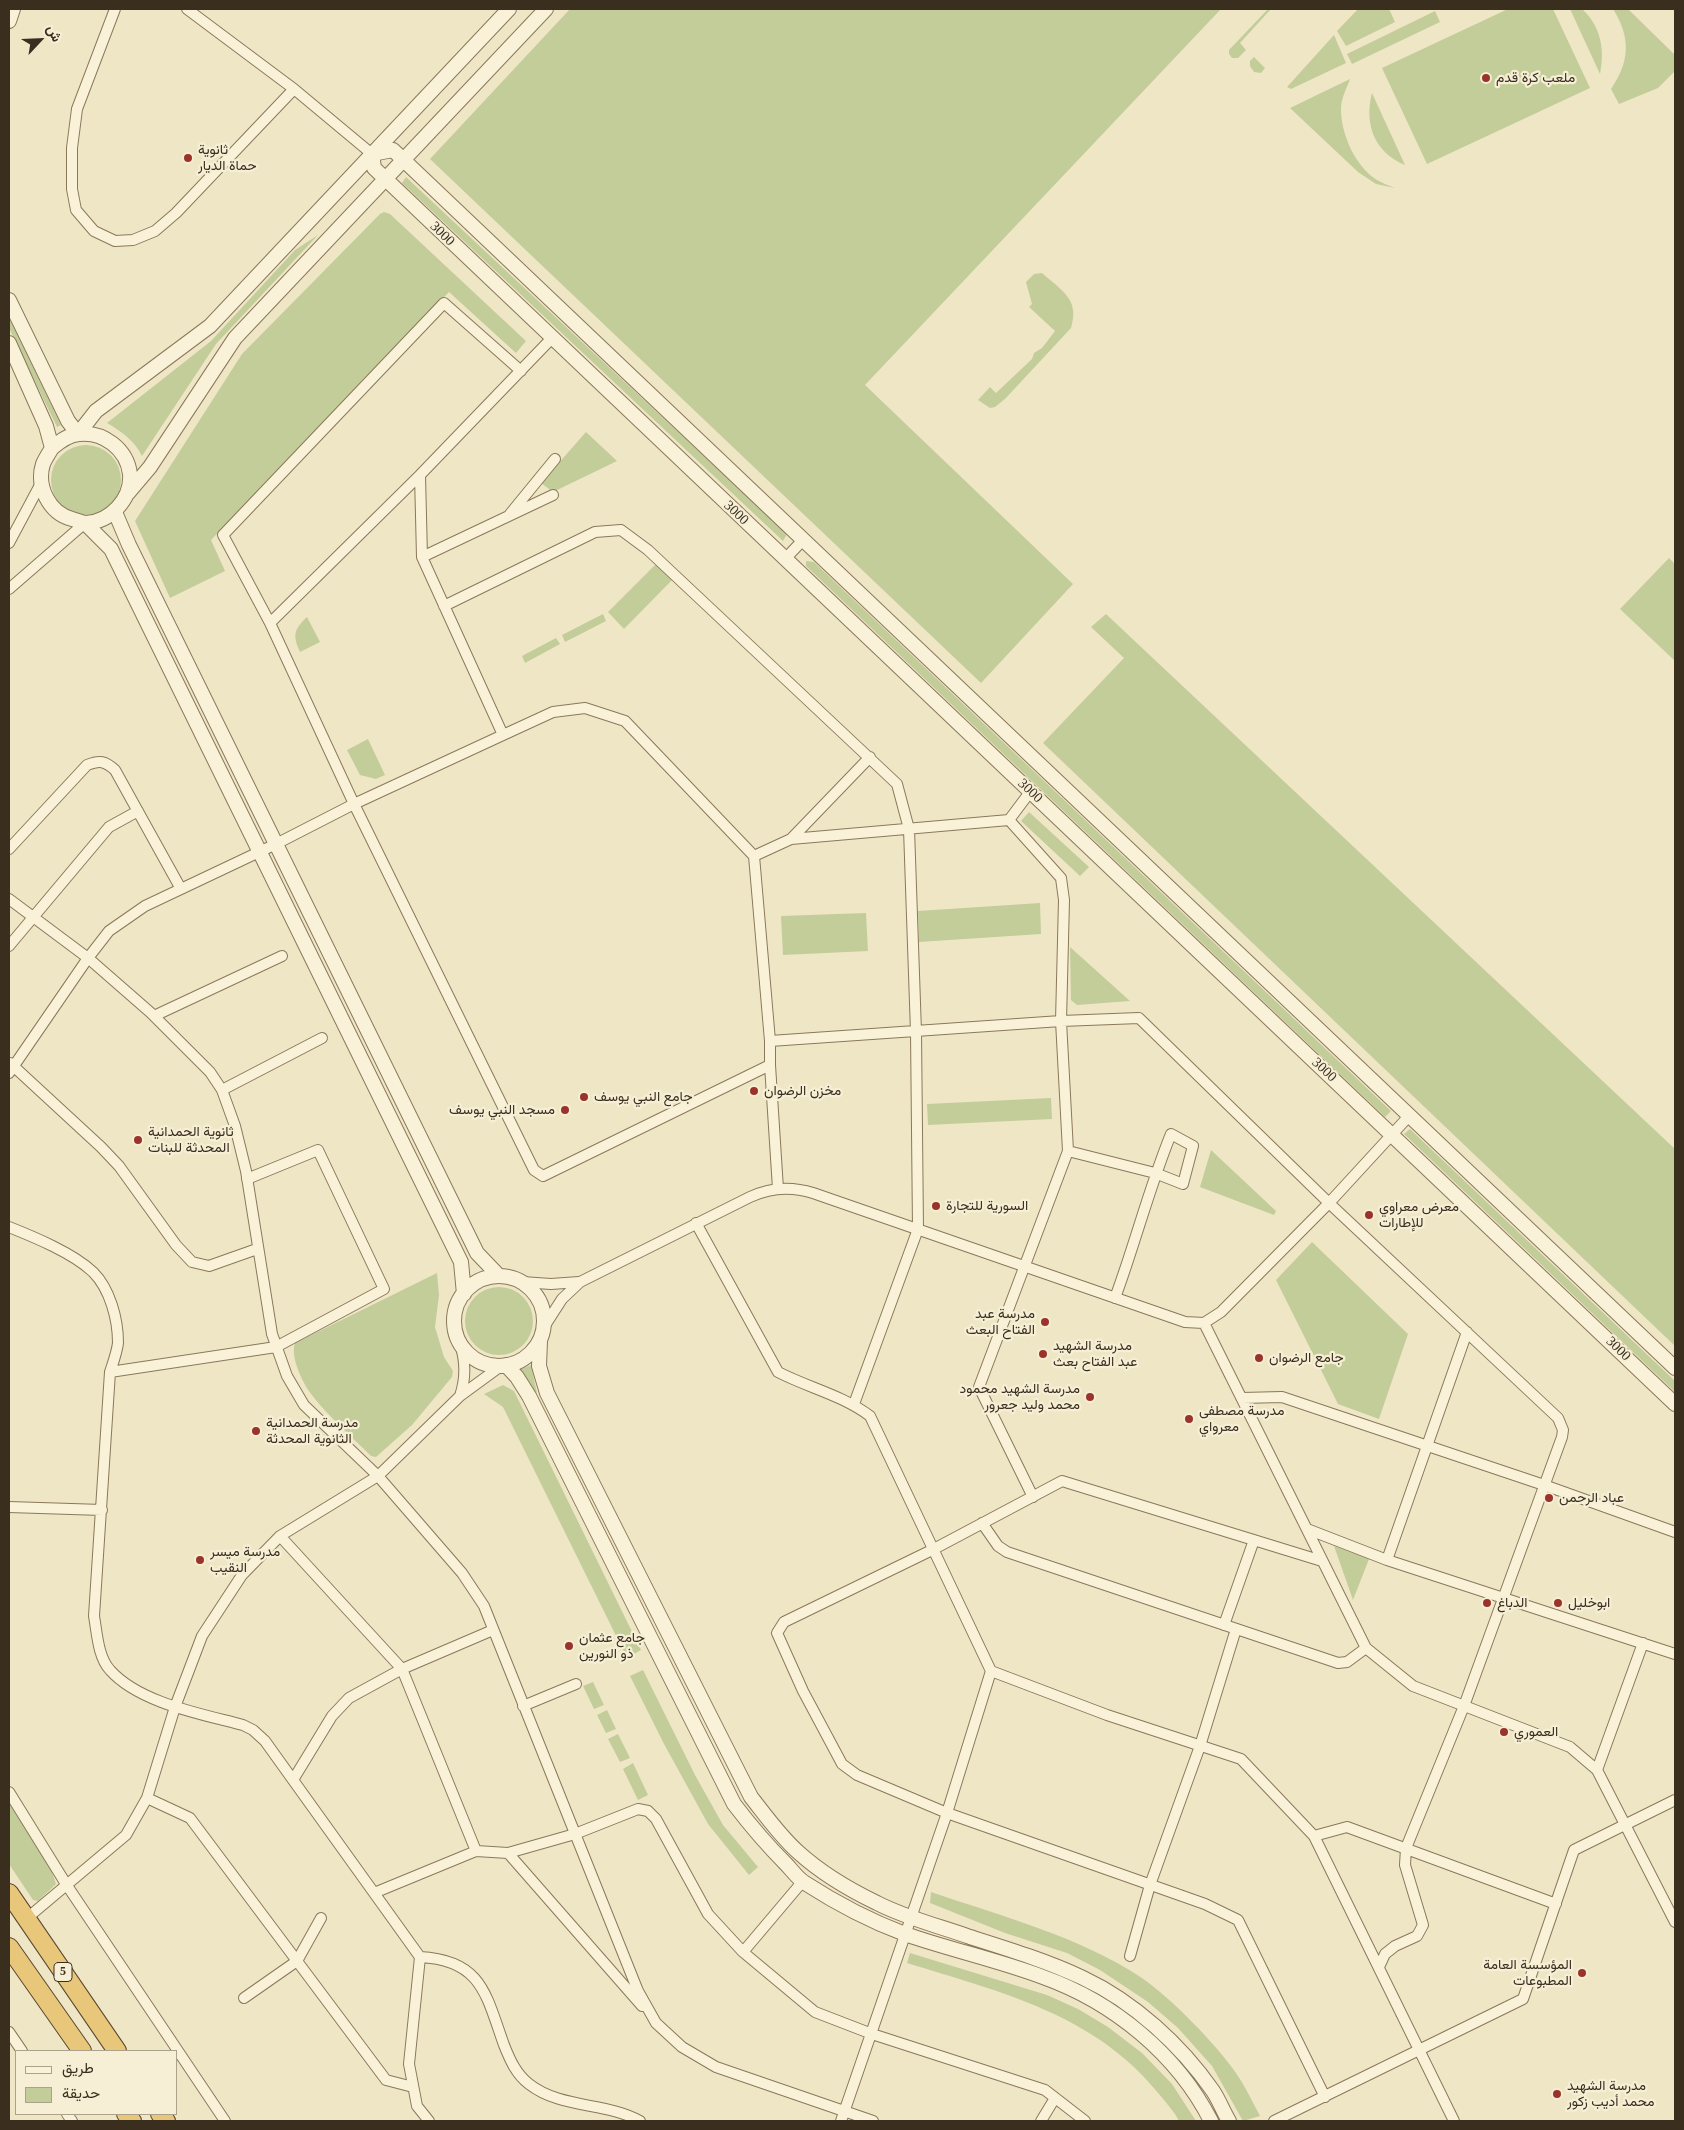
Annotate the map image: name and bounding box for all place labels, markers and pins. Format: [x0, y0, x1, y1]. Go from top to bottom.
place label: ملعب كرة قدم [1496, 70, 1575, 86]
marker: ملعب كرة قدم [1480, 72, 1492, 84]
place label: ثانوية حماة الديار [198, 142, 257, 174]
marker: ثانوية حماة الديار [182, 152, 194, 164]
place label: مخزن الرضوان [764, 1083, 841, 1099]
marker: مخزن الرضوان [748, 1085, 760, 1097]
place label: جامع النبي يوسف [594, 1089, 693, 1105]
marker: جامع النبي يوسف [578, 1091, 590, 1103]
place label: مسجد النبي يوسف [449, 1102, 555, 1118]
marker: مسجد النبي يوسف [559, 1104, 571, 1116]
place label: ثانوية الحمدانية المحدثة للبنات [148, 1124, 234, 1156]
marker: ثانوية الحمدانية المحدثة للبنات [132, 1134, 144, 1146]
place label: السورية للتجارة [946, 1198, 1028, 1214]
place label: معرض معراوي للإطارات [1379, 1199, 1459, 1232]
marker: السورية للتجارة [930, 1200, 942, 1212]
marker: معرض معراوي للإطارات [1363, 1209, 1375, 1221]
place label: مدرسة عبد الفتاح البعث [966, 1306, 1035, 1338]
marker: مدرسة عبد الفتاح البعث [1039, 1316, 1051, 1328]
place label: مدرسة الشهيد عبد الفتاح بعث [1053, 1338, 1137, 1370]
marker: مدرسة الشهيد عبد الفتاح بعث [1037, 1348, 1049, 1360]
place label: جامع الرضوان [1269, 1350, 1344, 1366]
marker: جامع الرضوان [1253, 1352, 1265, 1364]
place label: مدرسة الشهيد محمود محمد وليد جعرور [960, 1381, 1080, 1414]
marker: مدرسة الشهيد محمود محمد وليد جعرور [1084, 1391, 1096, 1403]
place label: مدرسة مصطفى معرواي [1199, 1403, 1284, 1435]
marker: مدرسة مصطفى معرواي [1183, 1413, 1195, 1425]
place label: مدرسة الحمدانية الثانوية المحدثة [266, 1415, 358, 1448]
marker: مدرسة الحمدانية الثانوية المحدثة [250, 1425, 262, 1437]
place label: عباد الرحمن [1559, 1490, 1624, 1506]
marker: عباد الرحمن [1543, 1492, 1555, 1504]
place label: مدرسة ميسر النقيب [210, 1544, 280, 1576]
marker: مدرسة ميسر النقيب [194, 1554, 206, 1566]
place label: الدباغ [1497, 1595, 1528, 1611]
place label: ابوخليل [1568, 1595, 1610, 1611]
marker: الدباغ [1481, 1597, 1493, 1609]
marker: ابوخليل [1552, 1597, 1564, 1609]
place label: جامع عثمان ذو النورين [579, 1630, 645, 1662]
marker: جامع عثمان ذو النورين [563, 1640, 575, 1652]
place label: العموري [1514, 1724, 1558, 1740]
marker: العموري [1498, 1726, 1510, 1738]
place label: المؤسسة العامة المطبوعات [1483, 1957, 1572, 1990]
marker: المؤسسة العامة المطبوعات [1576, 1967, 1588, 1979]
place label: مدرسة الشهيد محمد أديب زكور [1567, 2078, 1655, 2110]
marker: مدرسة الشهيد محمد أديب زكور [1551, 2088, 1563, 2100]

